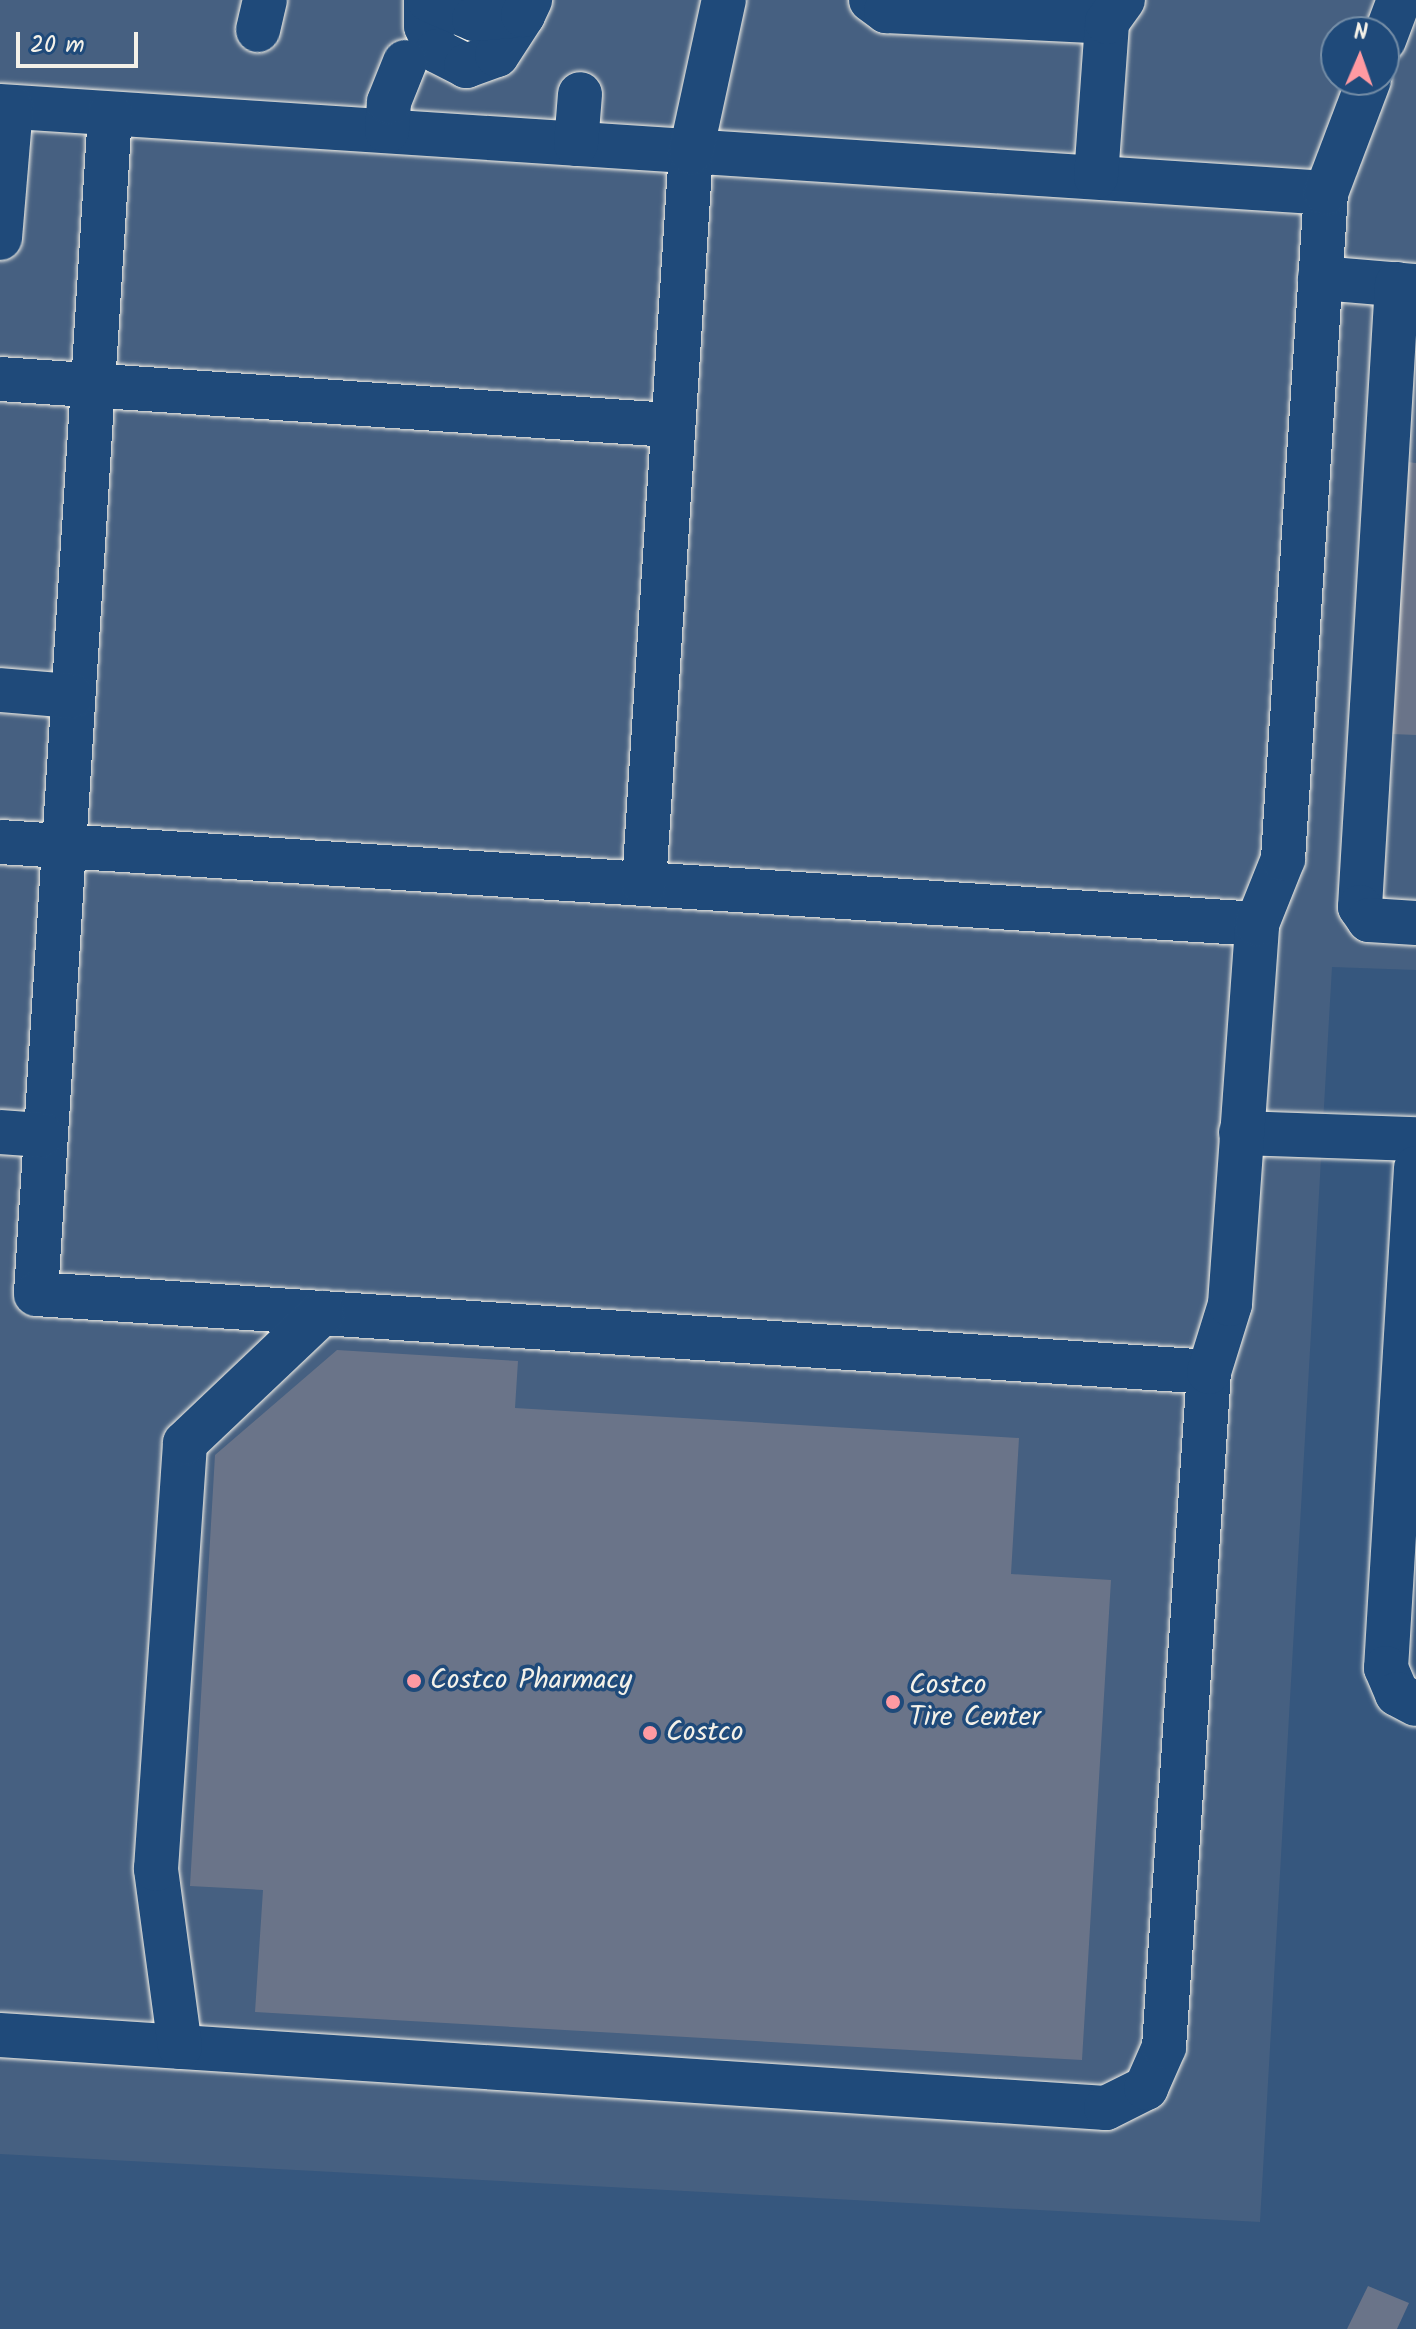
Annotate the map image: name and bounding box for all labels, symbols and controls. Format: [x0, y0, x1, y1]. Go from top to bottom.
scale bar [20, 16, 142, 66]
north arrow [1320, 16, 1400, 96]
text: N [1353, 16, 1368, 51]
text: 20 m [30, 26, 85, 65]
place label: Costco Pharmacy [430, 1664, 632, 1698]
place label: Costco Tire Center [909, 1669, 1041, 1735]
marker: Costco Pharmacy [405, 1672, 423, 1690]
marker: Costco Tire Center [884, 1693, 902, 1711]
place label: Costco [666, 1716, 743, 1750]
marker: Costco [641, 1724, 659, 1742]

